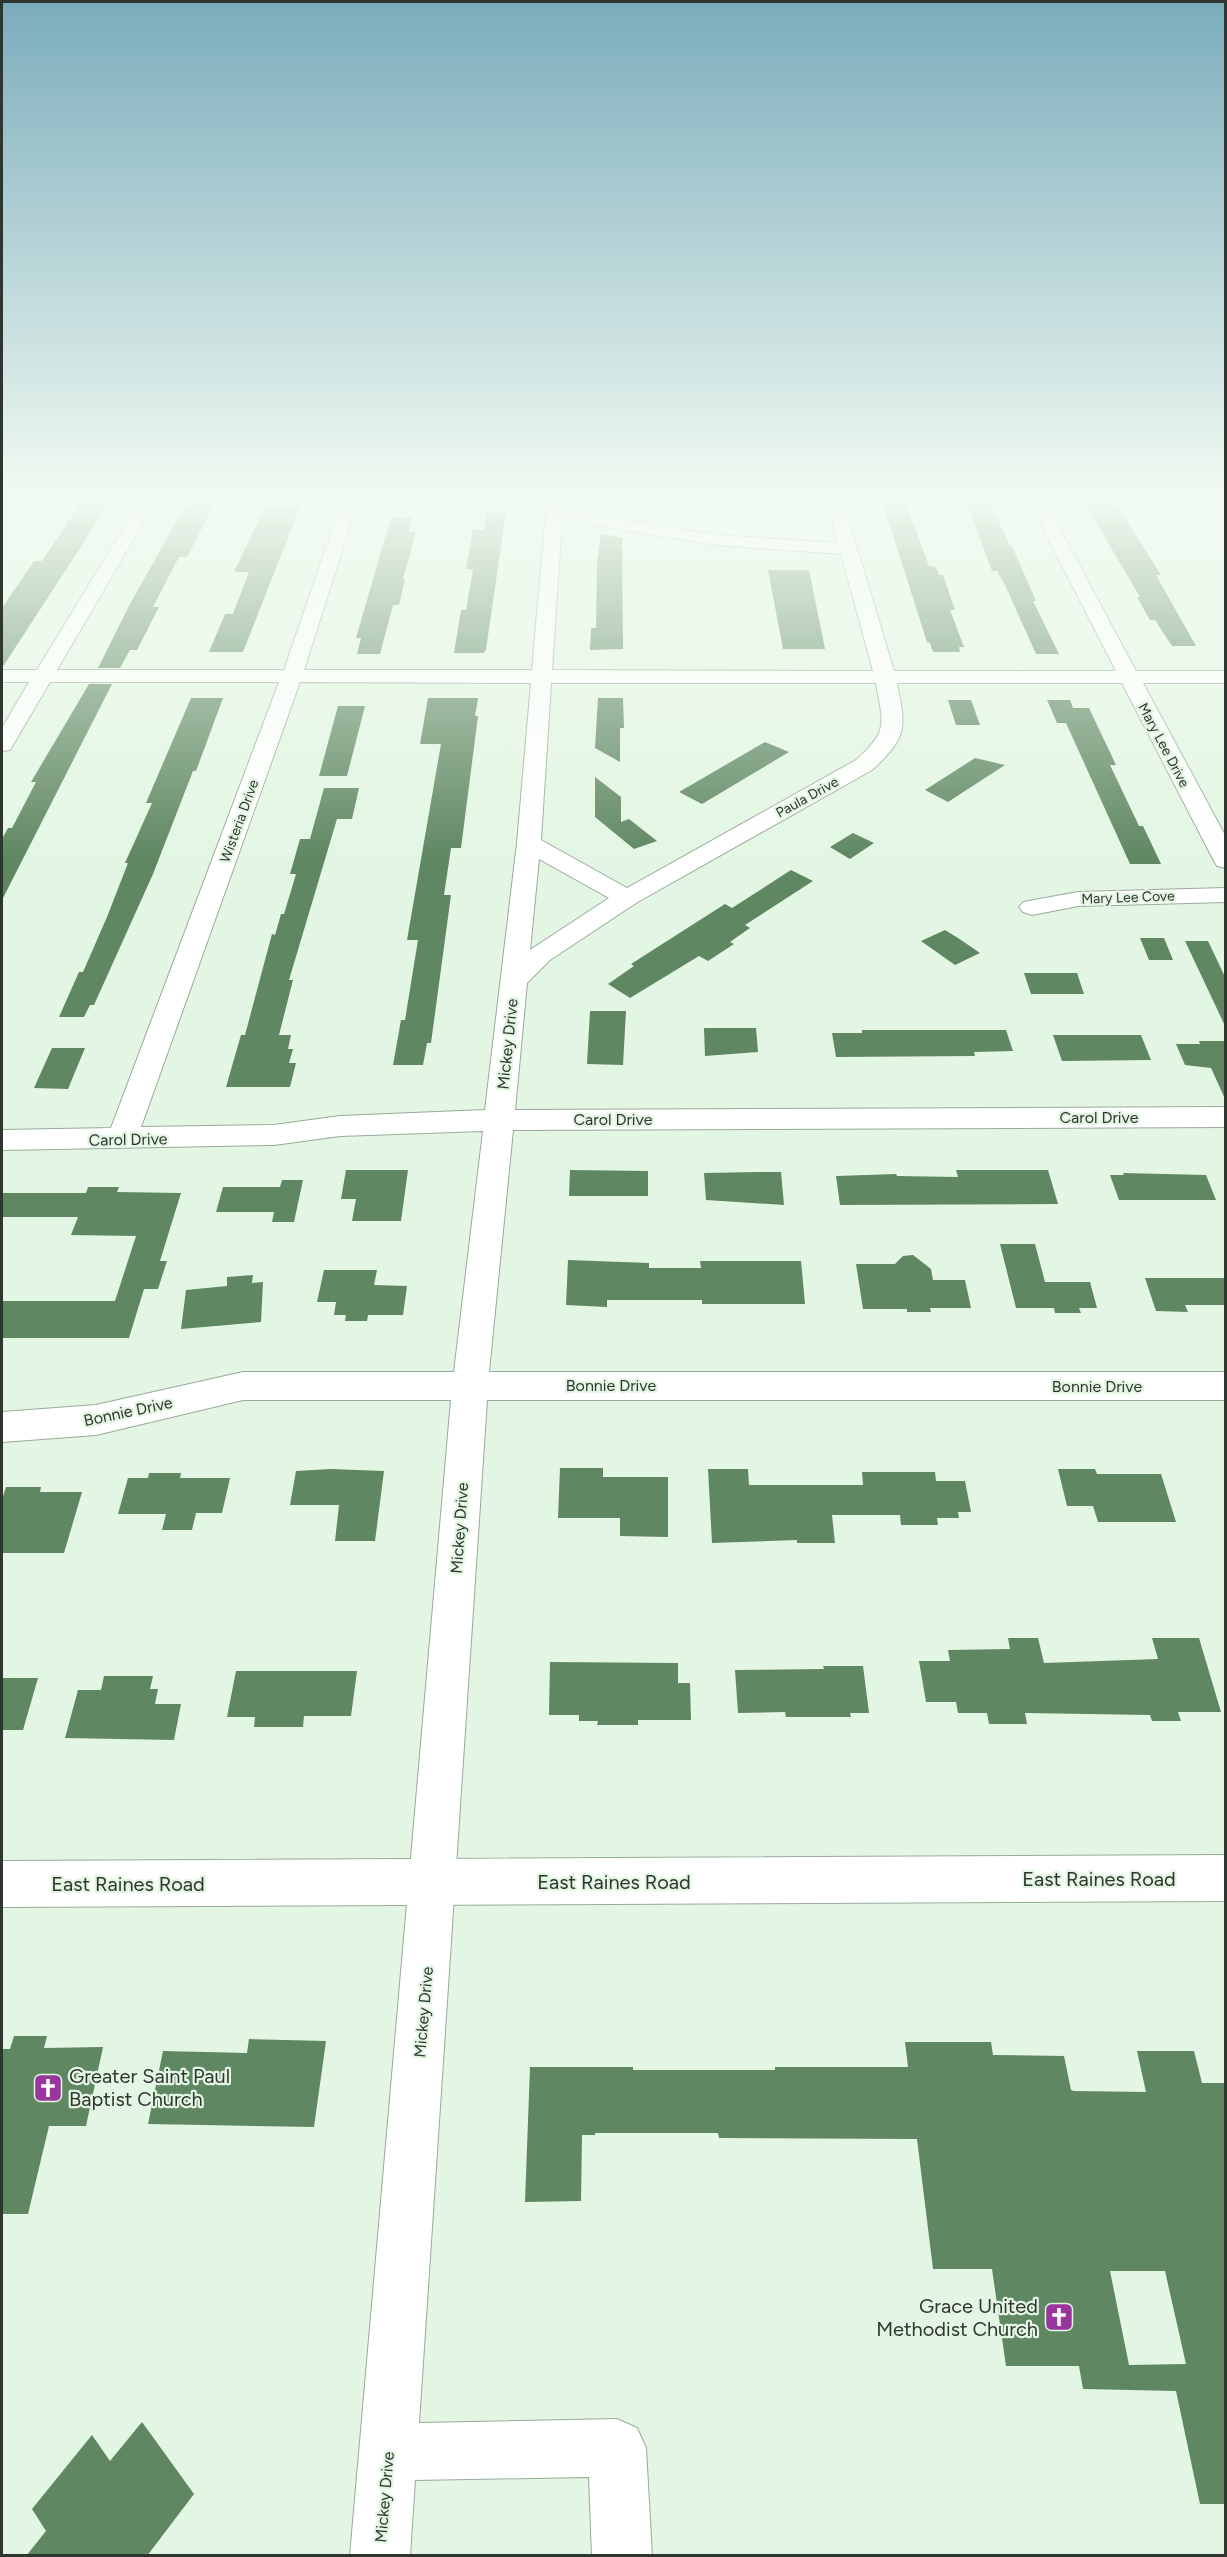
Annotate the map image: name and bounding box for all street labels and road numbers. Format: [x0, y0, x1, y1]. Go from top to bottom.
street label: Mary Lee Drive [1134, 700, 1193, 791]
street label: Paula Drive [773, 773, 842, 822]
street label: Wisteria Drive [217, 777, 262, 865]
street label: Mary Lee Cove [1081, 887, 1175, 908]
street label: Mickey Drive [493, 997, 522, 1090]
street label: Carol Drive [1060, 1108, 1139, 1127]
street label: Carol Drive [574, 1110, 653, 1129]
street label: Carol Drive [88, 1129, 168, 1150]
street label: Bonnie Drive [566, 1376, 656, 1395]
street label: Bonnie Drive [1052, 1377, 1142, 1396]
street label: Bonnie Drive [82, 1393, 175, 1430]
street label: Mickey Drive [447, 1482, 472, 1574]
street label: East Raines Road [1022, 1867, 1176, 1891]
street label: East Raines Road [537, 1870, 691, 1894]
street label: East Raines Road [51, 1872, 205, 1896]
street label: Mickey Drive [410, 1965, 437, 2058]
street label: Mickey Drive [371, 2450, 398, 2543]

